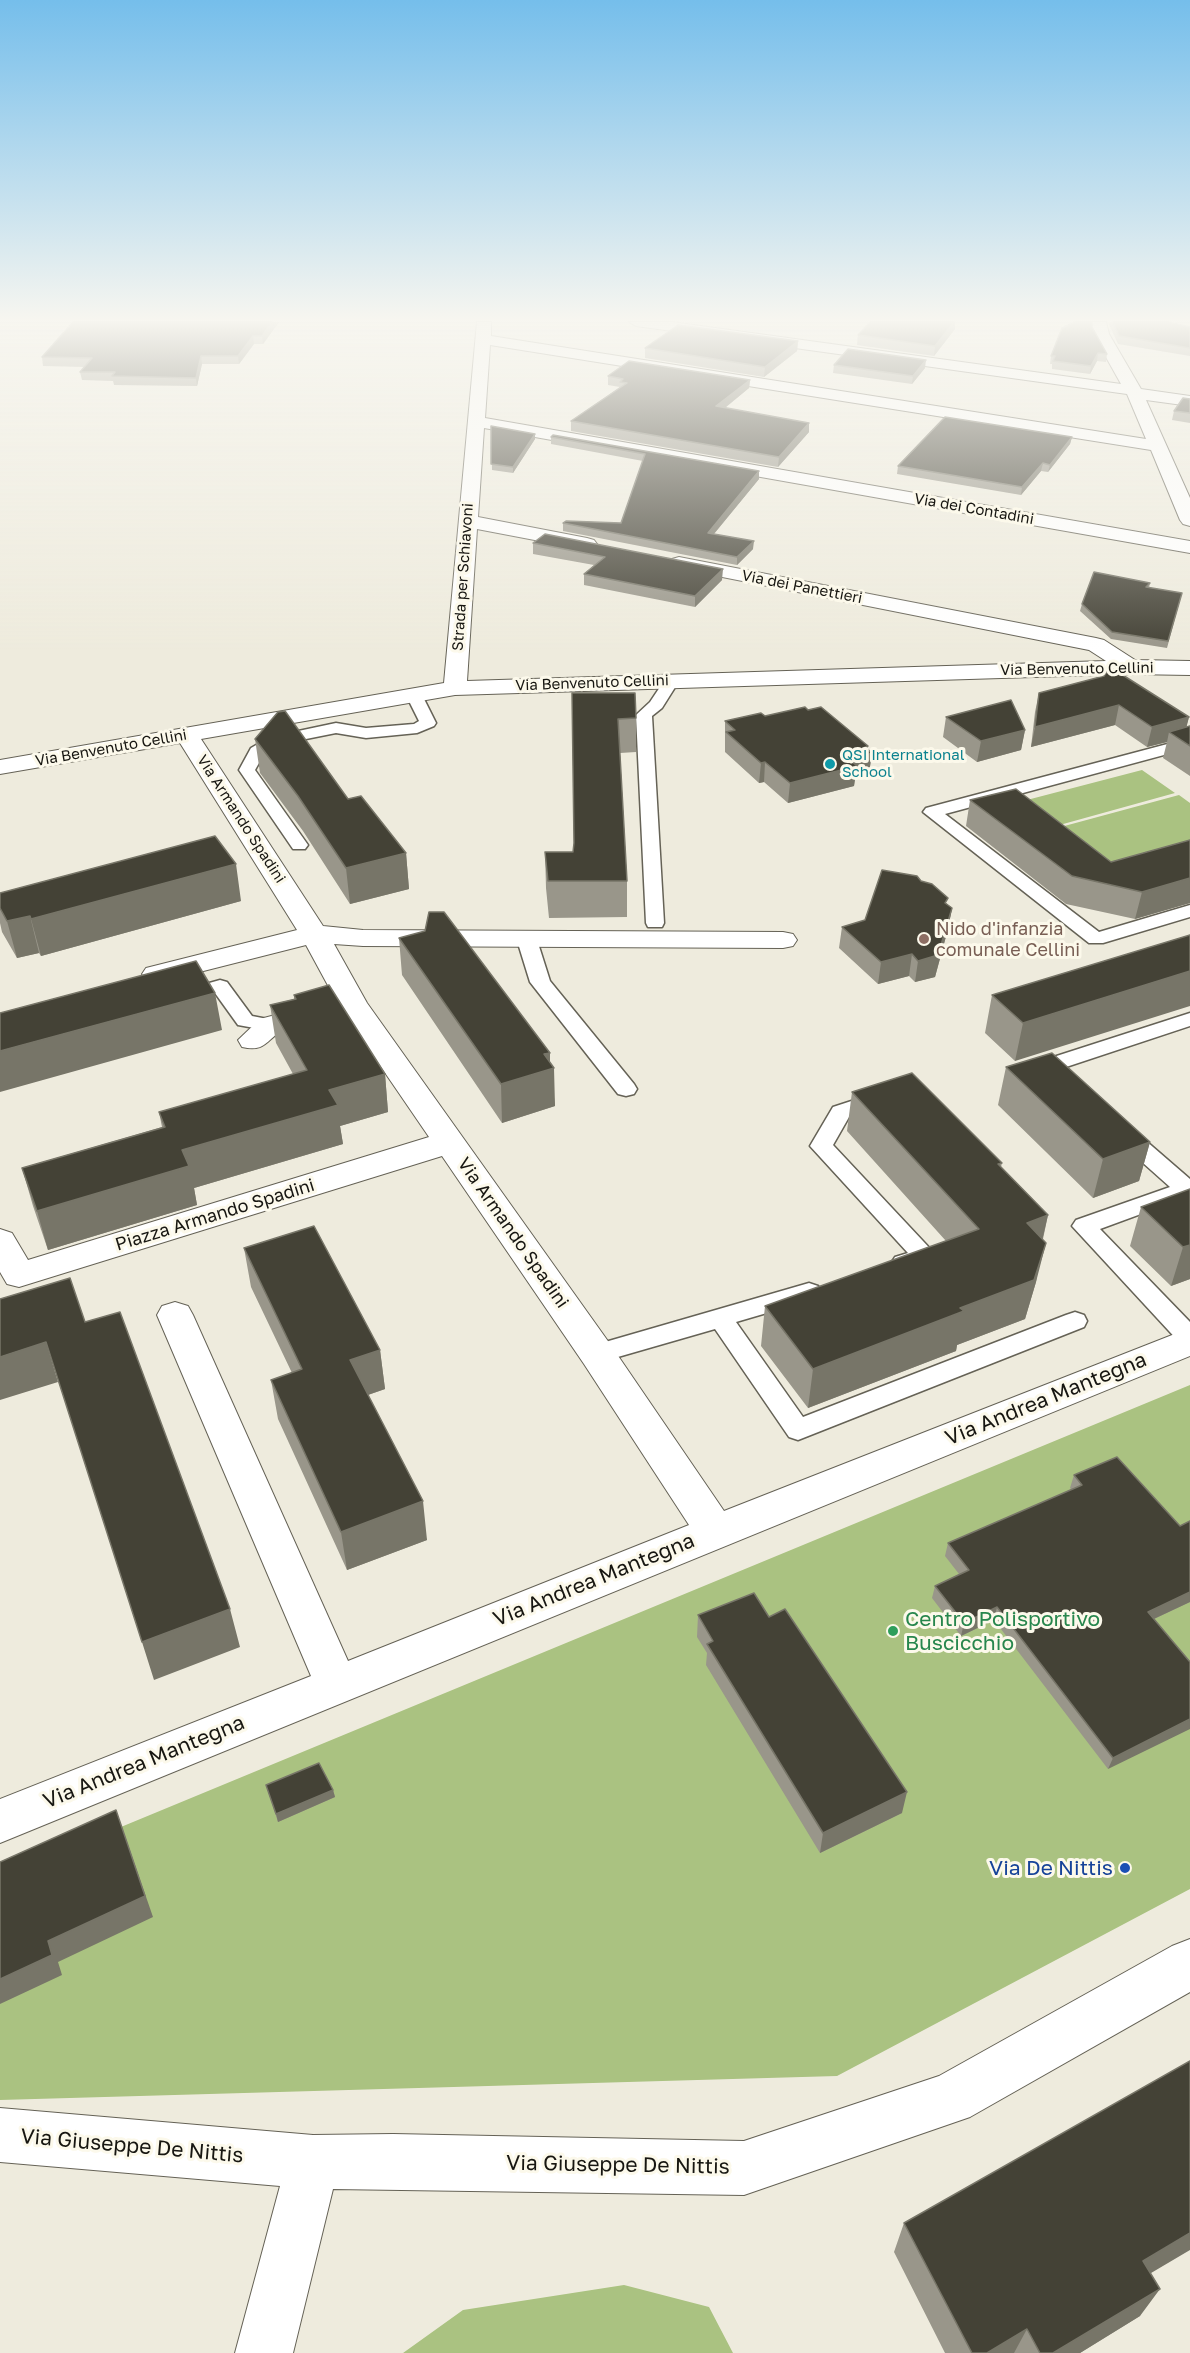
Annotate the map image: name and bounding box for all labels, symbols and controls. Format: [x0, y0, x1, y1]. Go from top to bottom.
street label: Via dei Contadini [913, 490, 1035, 528]
street label: Strada per Schiavoni [449, 503, 477, 651]
street label: Via dei Panettieri [740, 566, 864, 608]
street label: Via Benvenuto Cellini [1000, 659, 1154, 679]
street label: Via Benvenuto Cellini [515, 671, 669, 695]
street label: Via Benvenuto Cellini [34, 726, 188, 770]
place label: QSI International School [842, 746, 965, 781]
street label: Via Armando Spadini [193, 752, 289, 886]
marker: QSI International School [823, 757, 837, 771]
place label: Nido d'infanzia comunale Cellini [936, 918, 1080, 960]
marker: Nido d'infanzia comunale Cellini [917, 932, 931, 946]
street label: Via Armando Spadini [453, 1154, 573, 1312]
street label: Piazza Armando Spadini [113, 1174, 317, 1256]
street label: Via Andrea Mantegna [942, 1347, 1150, 1451]
street label: Via Andrea Mantegna [490, 1528, 698, 1632]
place label: Centro Polisportivo Buscicchio [905, 1606, 1100, 1656]
marker: Centro Polisportivo Buscicchio [886, 1624, 900, 1638]
street label: Via Andrea Mantegna [40, 1710, 248, 1814]
place label: Via De Nittis [989, 1855, 1113, 1881]
marker: Via De Nittis [1118, 1861, 1132, 1875]
street label: Via Giuseppe De Nittis [20, 2124, 244, 2168]
street label: Via Giuseppe De Nittis [506, 2150, 730, 2180]

